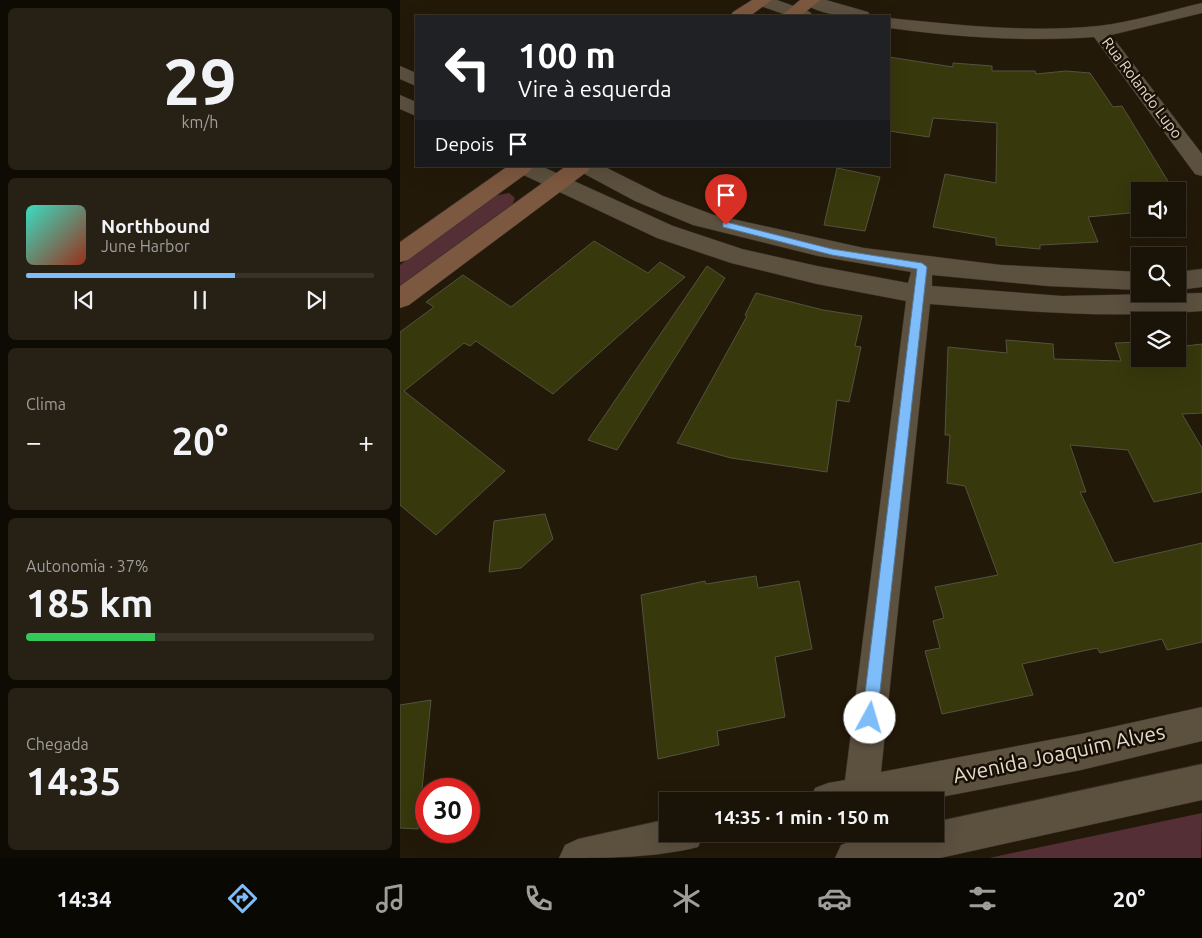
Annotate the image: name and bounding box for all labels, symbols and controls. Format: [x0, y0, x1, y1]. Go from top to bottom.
street label: Rua Rolando Lupo [1099, 34, 1186, 142]
icon: left [435, 35, 500, 100]
text: 100 m [518, 35, 616, 75]
text: 29 [163, 44, 237, 117]
text: Vire à esquerda [518, 76, 672, 101]
text: km/h [182, 113, 218, 131]
icon: arrive [504, 130, 532, 158]
text: Depois [435, 133, 494, 155]
pin [705, 174, 747, 225]
icon: arrive [712, 181, 740, 209]
map controls [1131, 182, 1186, 367]
button: sound [1131, 182, 1186, 237]
text: Northbound [101, 215, 210, 237]
text: June Harbor [101, 237, 190, 255]
button: search [1131, 247, 1186, 302]
icon: previous [70, 286, 98, 314]
icon: pause [186, 286, 214, 314]
icon: next [302, 286, 330, 314]
button: layers [1131, 312, 1186, 367]
text: Clima [26, 395, 66, 413]
text: 20° [172, 420, 228, 462]
text: − [26, 426, 42, 457]
text: + [358, 426, 374, 457]
text: Autonomia · 37% [26, 557, 148, 575]
text: 185 km [26, 582, 153, 624]
position arrow [843, 691, 895, 743]
street label: Avenida Joaquim Alves [951, 719, 1167, 787]
text: Chegada [26, 735, 89, 753]
text: 14:35 [26, 760, 121, 802]
speed limit sign: 30 [415, 778, 480, 843]
text: 14:35 · 1 min · 150 m [714, 806, 889, 828]
icon: directions [225, 881, 260, 916]
icon: music [373, 881, 408, 916]
icon: phone [521, 881, 556, 916]
icon: climate [669, 881, 704, 916]
icon: car [817, 881, 852, 916]
icon: filters [965, 881, 1000, 916]
text: 14:34 [57, 886, 112, 911]
text: 20° [1113, 886, 1145, 911]

